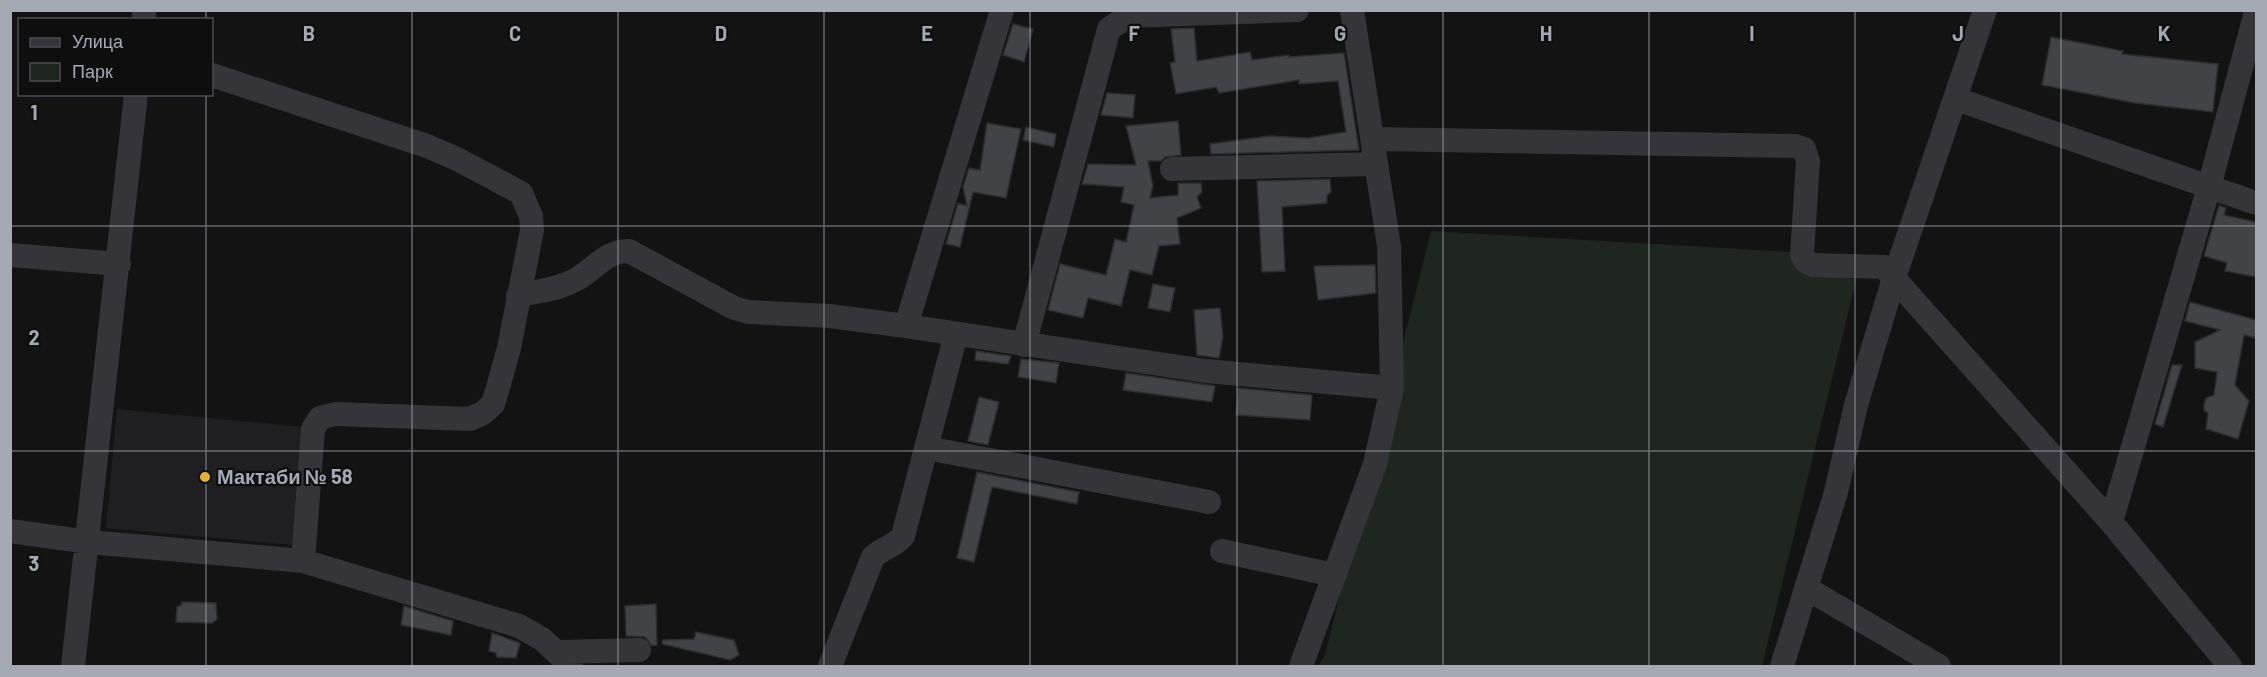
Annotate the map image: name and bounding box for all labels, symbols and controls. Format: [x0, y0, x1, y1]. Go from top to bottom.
legend [18, 18, 213, 96]
text: B [303, 21, 315, 45]
text: C [509, 21, 521, 45]
text: D [715, 21, 727, 45]
text: E [921, 21, 933, 45]
text: F [1128, 21, 1140, 45]
text: G [1334, 21, 1346, 45]
text: H [1540, 21, 1552, 45]
text: I [1749, 21, 1755, 45]
text: J [1952, 21, 1964, 45]
text: K [2158, 21, 2171, 45]
text: Улица [72, 30, 124, 52]
text: Парк [72, 60, 113, 82]
text: 1 [30, 100, 38, 124]
text: 2 [28, 325, 40, 349]
place label: Мактаби № 58 [217, 464, 353, 488]
marker: Мактаби № 58 [198, 470, 212, 484]
text: 3 [29, 551, 39, 575]

